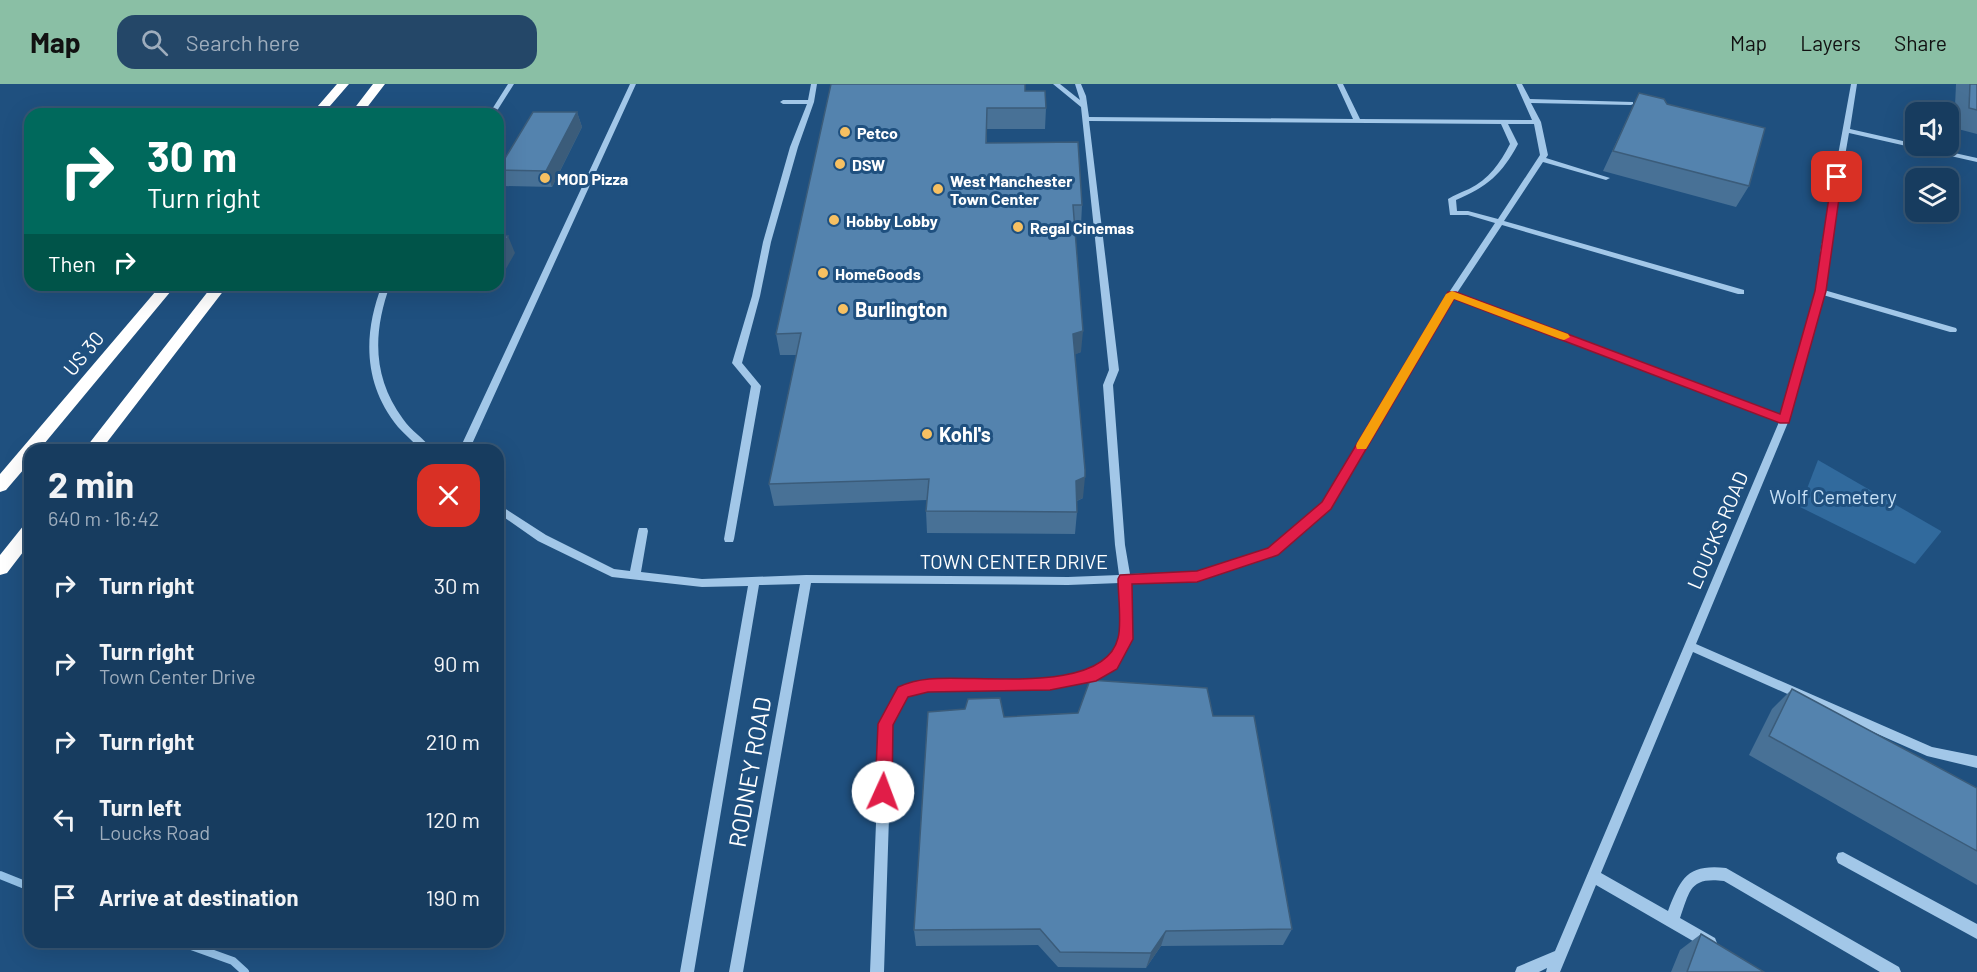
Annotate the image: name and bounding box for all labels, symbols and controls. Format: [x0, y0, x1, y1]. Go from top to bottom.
search box [117, 15, 537, 69]
text: Map [30, 25, 81, 59]
icon: search [138, 26, 171, 59]
text: Search here [186, 29, 300, 55]
text: Map [1730, 30, 1767, 55]
text: Layers [1800, 30, 1861, 55]
text: Share [1894, 30, 1947, 55]
map controls [1905, 102, 1959, 222]
button: sound [1905, 102, 1959, 156]
place label: Petco [857, 123, 898, 142]
marker: Petco [838, 125, 852, 139]
text: 30 m [147, 130, 237, 180]
icon: right [48, 132, 126, 210]
pin [1811, 151, 1862, 202]
place label: DSW [852, 155, 885, 174]
marker: DSW [833, 157, 847, 171]
icon: arrive [1820, 160, 1853, 193]
button: layers [1905, 168, 1959, 222]
place label: MOD Pizza [557, 169, 628, 188]
marker: MOD Pizza [538, 171, 552, 185]
place label: West Manchester Town Center [950, 171, 1072, 208]
text: Turn right [147, 181, 261, 213]
marker: West Manchester Town Center [931, 182, 945, 196]
place label: Hobby Lobby [846, 211, 938, 230]
marker: Hobby Lobby [827, 213, 841, 227]
place label: Regal Cinemas [1030, 218, 1134, 237]
marker: Regal Cinemas [1011, 220, 1025, 234]
icon: right [108, 246, 141, 279]
text: Then [48, 250, 96, 276]
place label: HomeGoods [835, 264, 921, 283]
marker: HomeGoods [816, 266, 830, 280]
place label: Burlington [855, 297, 947, 321]
marker: Burlington [836, 302, 850, 316]
street label: US 30 [58, 326, 108, 380]
place label: Kohl's [939, 422, 991, 446]
marker: Kohl's [920, 427, 934, 441]
text: 2 min [48, 462, 134, 505]
button: close [417, 464, 480, 527]
street label: LOUCKS ROAD [1681, 468, 1753, 592]
park label: Wolf Cemetery [1769, 484, 1897, 508]
text: 640 m · 16:42 [48, 506, 159, 530]
street label: TOWN CENTER DRIVE [920, 549, 1108, 573]
icon: right [48, 569, 81, 602]
text: Turn right [99, 572, 194, 598]
text: 30 m [434, 572, 480, 598]
text: Turn right [99, 638, 194, 664]
icon: right [48, 647, 81, 680]
text: 90 m [434, 650, 480, 676]
text: Town Center Drive [99, 664, 256, 688]
street label: RODNEY ROAD [721, 695, 777, 849]
icon: right [48, 725, 81, 758]
text: Turn right [99, 728, 194, 754]
text: 210 m [426, 728, 480, 754]
position arrow [851, 760, 915, 824]
text: Turn left [99, 794, 182, 820]
icon: left [48, 803, 81, 836]
text: 120 m [425, 806, 480, 832]
text: Loucks Road [99, 820, 210, 844]
icon: arrive [48, 881, 81, 914]
text: Arrive at destination [99, 884, 298, 910]
text: 190 m [426, 884, 480, 910]

